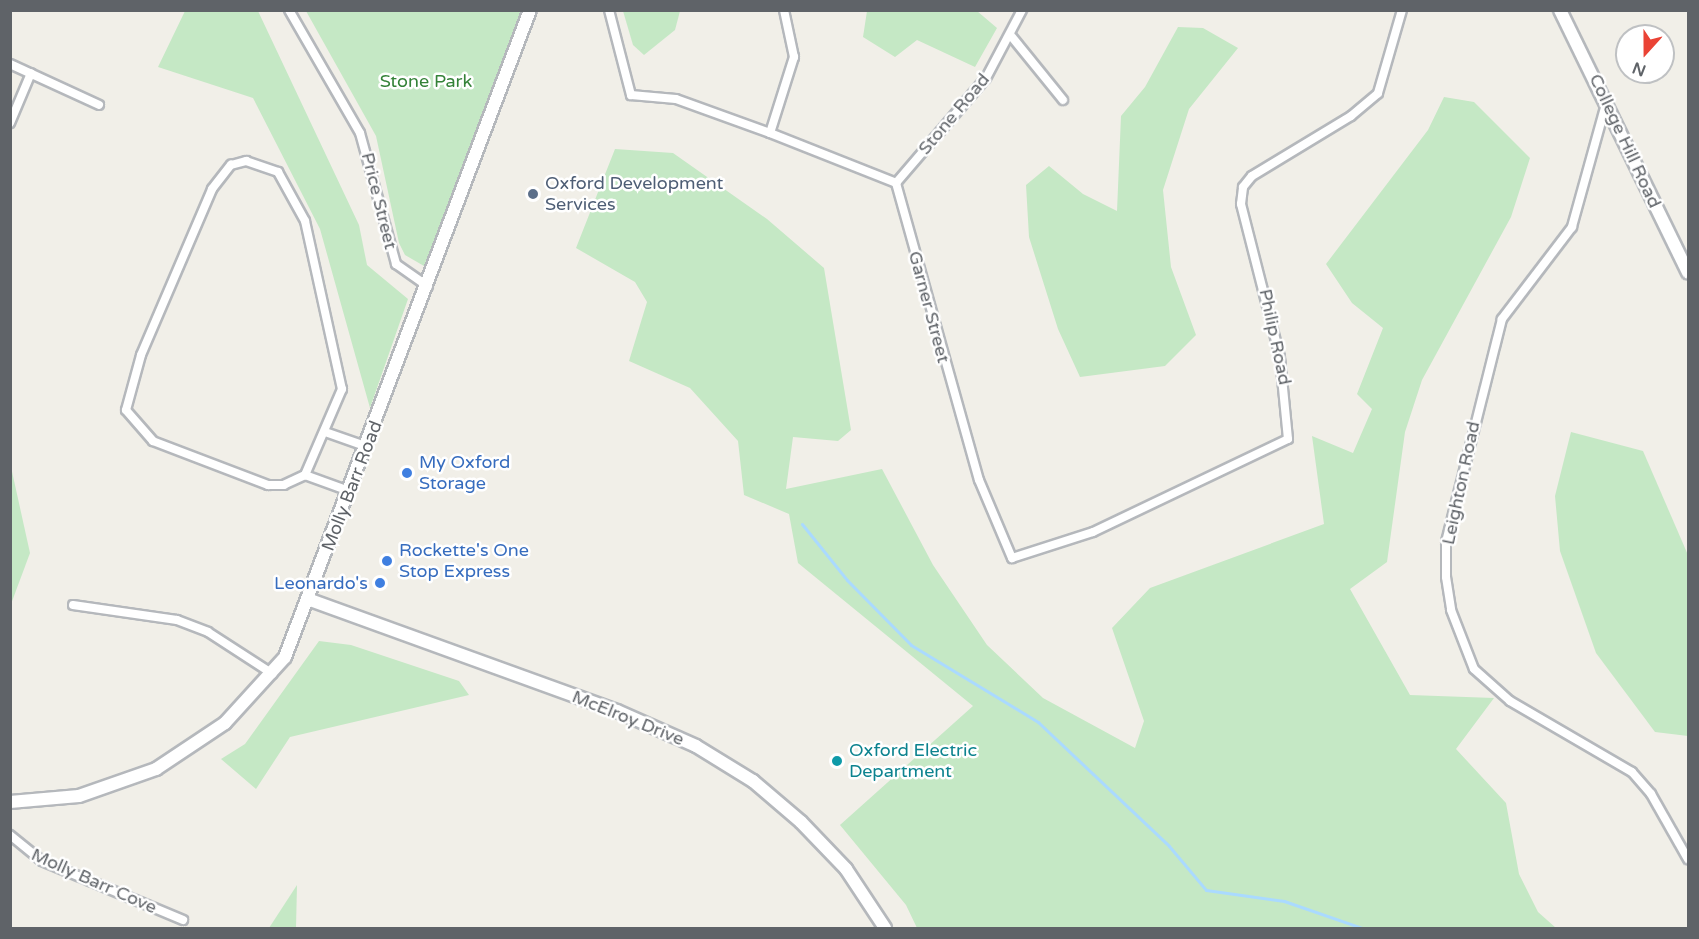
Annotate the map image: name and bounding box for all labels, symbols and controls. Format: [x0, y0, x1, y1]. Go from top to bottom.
north arrow [1615, 24, 1675, 84]
text: N [1630, 57, 1649, 81]
street label: Stone Road [914, 69, 994, 159]
park label: Stone Park [380, 70, 472, 92]
street label: College Hill Road [1585, 71, 1665, 211]
street label: Price Street [357, 150, 401, 252]
place label: Oxford Development Services [545, 173, 723, 216]
marker: Oxford Development Services [526, 187, 540, 201]
street label: Garner Street [904, 249, 954, 365]
street label: Philip Road [1254, 287, 1296, 387]
street label: Molly Barr Road [317, 418, 387, 554]
street label: Leighton Road [1437, 419, 1485, 547]
place label: My Oxford Storage [419, 452, 510, 494]
marker: My Oxford Storage [400, 466, 414, 480]
place label: Rockette's One Stop Express [399, 540, 529, 582]
marker: Rockette's One Stop Express [380, 554, 394, 568]
place label: Leonardo's [274, 572, 368, 594]
marker: Leonardo's [373, 576, 387, 590]
street label: McElroy Drive [569, 686, 687, 750]
place label: Oxford Electric Department [849, 740, 977, 783]
marker: Oxford Electric Department [830, 754, 844, 768]
street label: Molly Barr Cove [28, 844, 160, 918]

